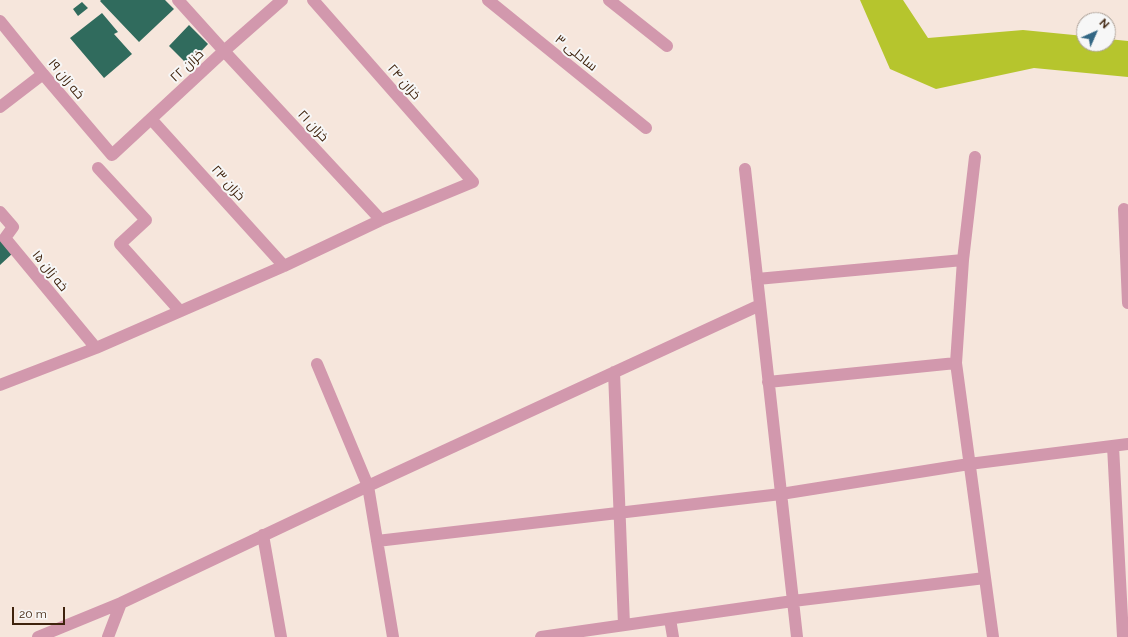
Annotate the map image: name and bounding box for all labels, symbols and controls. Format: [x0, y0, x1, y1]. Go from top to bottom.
north arrow [1076, 12, 1116, 52]
text: N [1097, 16, 1112, 31]
street label: ساحلی ۳ [552, 31, 600, 75]
street label: خزان ۲۲ [167, 47, 207, 85]
street label: خه زان ۱۹ [45, 56, 87, 102]
street label: خزان ۲۴ [384, 61, 424, 103]
street label: خزان ۲۱ [295, 107, 331, 145]
street label: خزان ۲۳ [208, 162, 248, 204]
street label: خه زان ۱۵ [29, 247, 71, 295]
scale bar [14, 599, 67, 625]
text: 20 m [19, 607, 47, 621]

